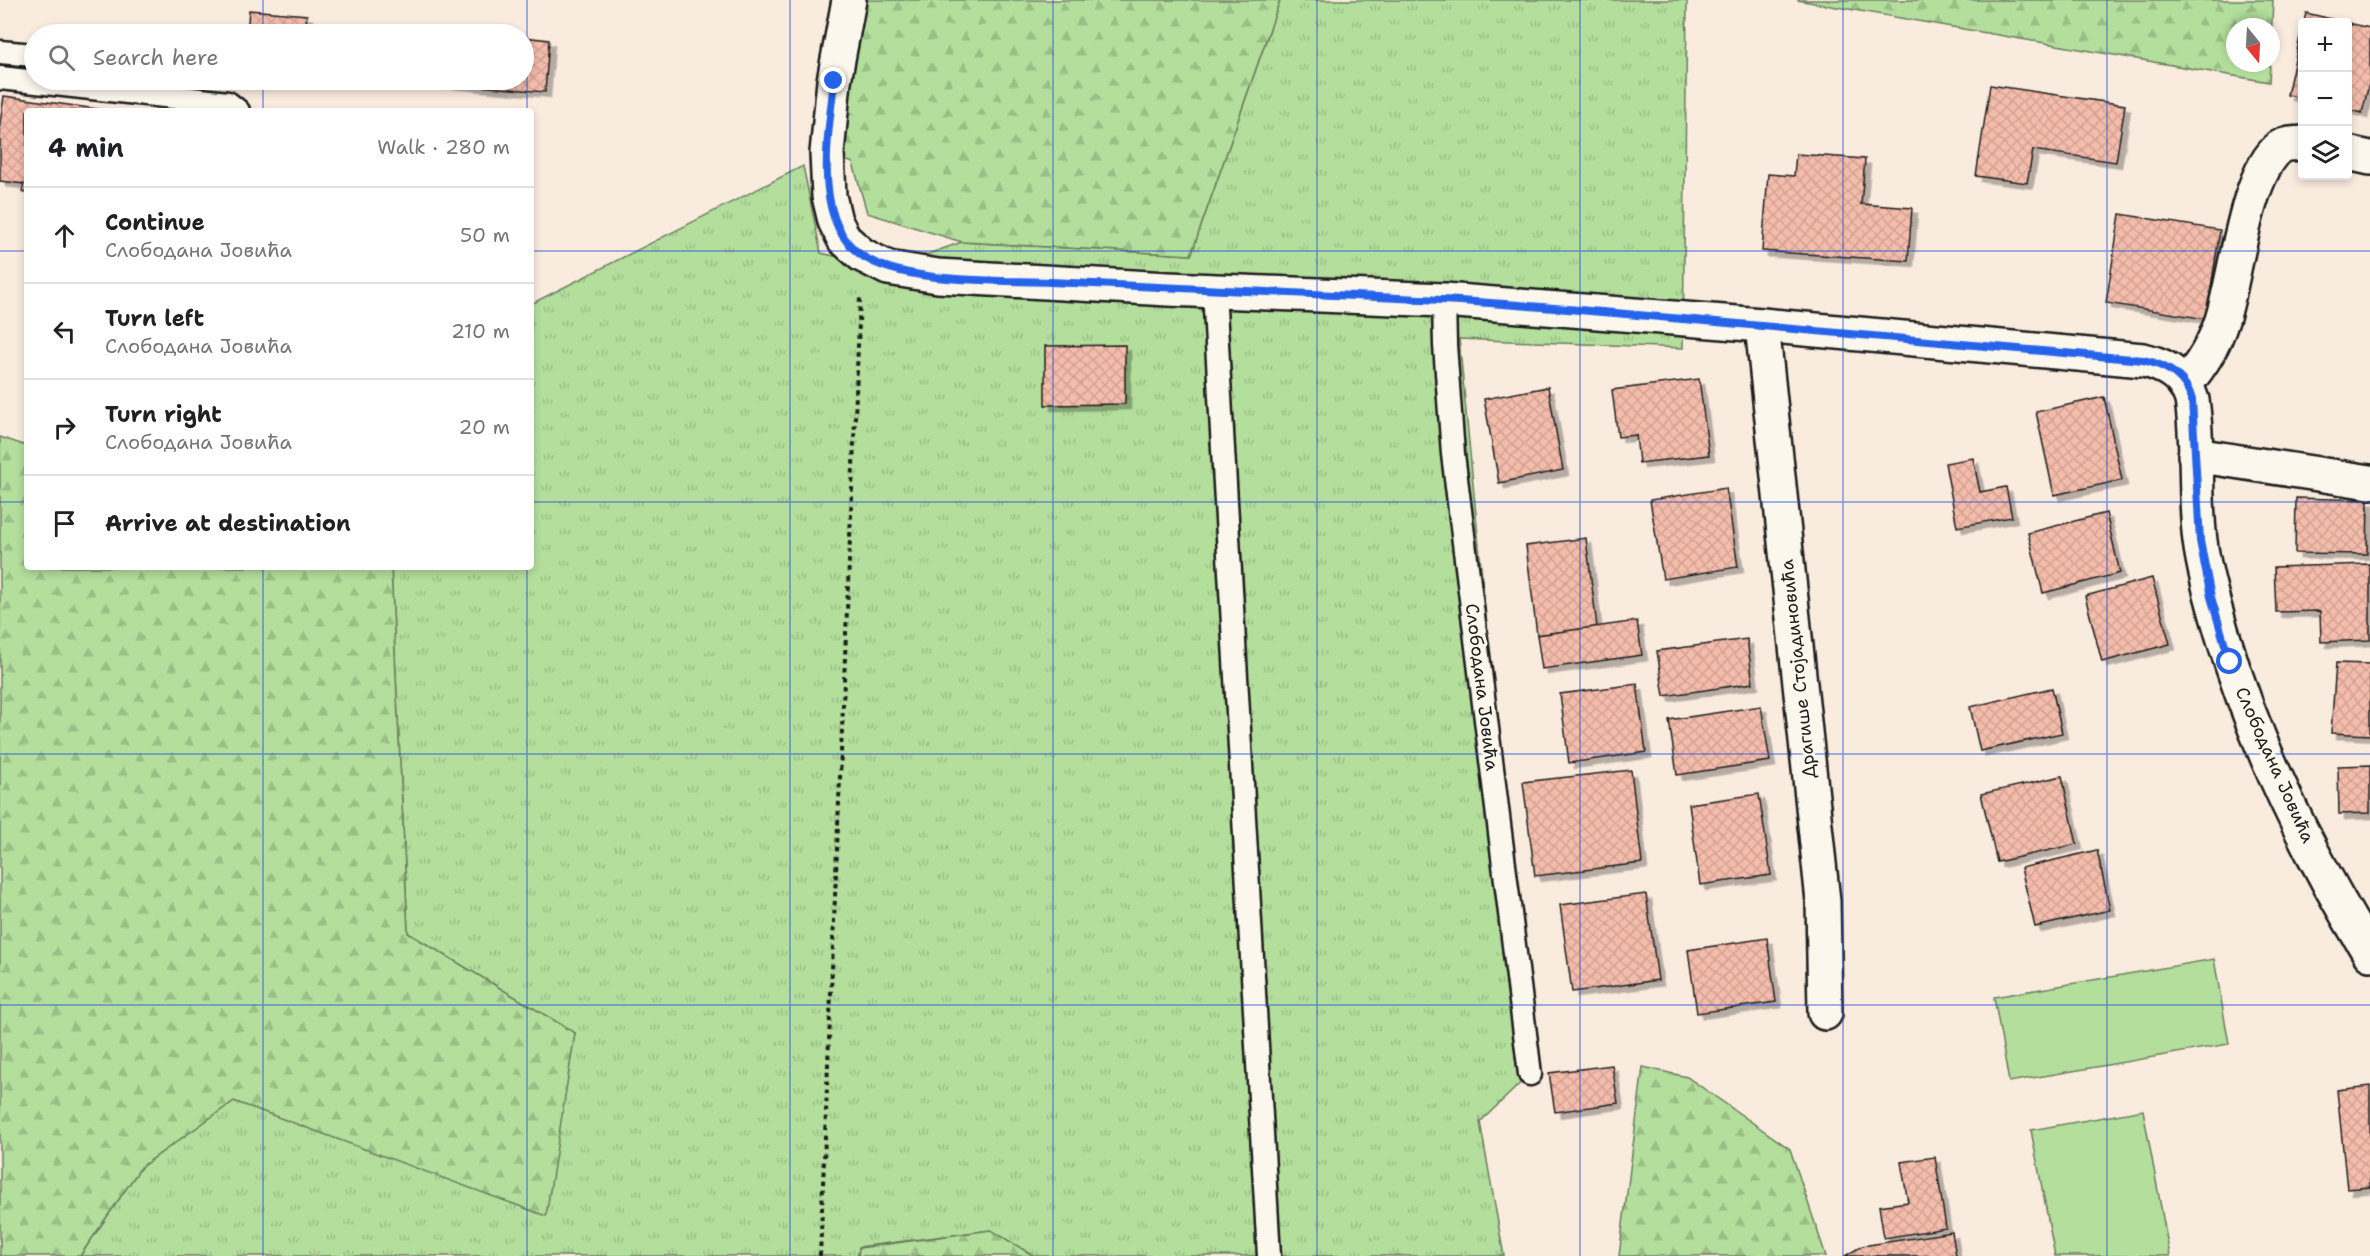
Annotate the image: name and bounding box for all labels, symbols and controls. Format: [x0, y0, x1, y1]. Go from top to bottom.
north arrow [2226, 18, 2280, 72]
map controls [2298, 18, 2352, 180]
button: + [2298, 18, 2352, 72]
search box [24, 24, 534, 90]
icon: search [45, 41, 78, 74]
text: Search here [93, 43, 219, 72]
route end [820, 67, 846, 93]
button: − [2298, 72, 2352, 126]
button: layers [2298, 126, 2352, 180]
text: 4 min [48, 130, 124, 165]
text: Walk · 280 m [377, 134, 510, 160]
text: Continue [105, 208, 205, 237]
icon: ahead [48, 219, 81, 252]
text: 50 m [460, 222, 510, 248]
text: Слободана Јовића [105, 237, 292, 263]
text: Turn left [105, 304, 204, 333]
icon: left [48, 315, 81, 348]
text: 210 m [451, 318, 510, 344]
text: Слободана Јовића [105, 333, 292, 359]
text: Turn right [105, 400, 222, 429]
icon: right [48, 411, 81, 444]
text: 20 m [459, 414, 510, 440]
text: Слободана Јовића [105, 429, 292, 455]
icon: arrive [48, 507, 81, 540]
text: Arrive at destination [105, 509, 351, 538]
street label: Драгише Стојадиновића [1775, 558, 1821, 780]
street label: Слободана Јовића [1460, 602, 1504, 772]
route start [2216, 648, 2242, 674]
street label: Слободана Јовића [2230, 683, 2320, 847]

